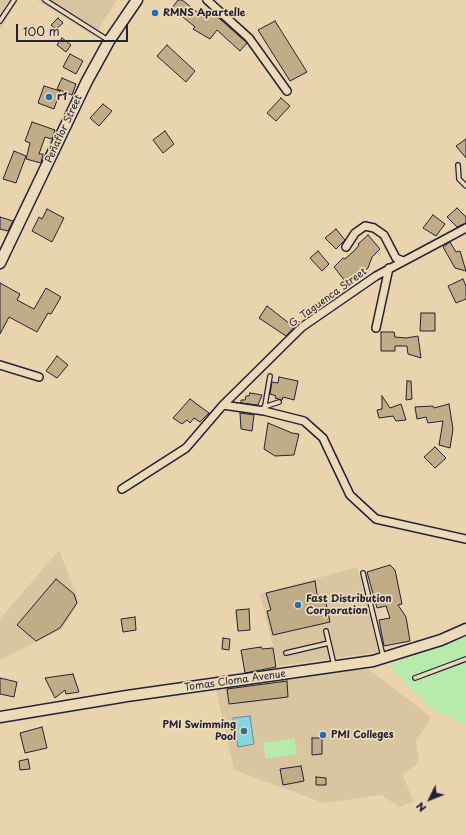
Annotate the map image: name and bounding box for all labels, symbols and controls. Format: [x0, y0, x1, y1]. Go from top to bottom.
place label: RMNS Apartelle [163, 7, 245, 19]
marker: RMNS Apartelle [150, 8, 160, 18]
scale bar [18, 16, 130, 42]
text: 100 m [23, 22, 60, 40]
place label: r1 [57, 91, 67, 103]
marker: r1 [44, 92, 54, 102]
street label: Peñaflor Street [43, 93, 85, 165]
street label: G. Taguenca Street [287, 266, 369, 330]
place label: Fast Distribution Corporation [306, 593, 392, 616]
marker: Fast Distribution Corporation [293, 600, 303, 610]
street label: Tomas Cloma Avenue [183, 668, 287, 694]
place label: PMI Swimming Pool [163, 719, 236, 742]
marker: PMI Swimming Pool [239, 726, 249, 736]
place label: PMI Colleges [331, 729, 394, 741]
marker: PMI Colleges [318, 730, 328, 740]
north arrow [410, 779, 450, 819]
text: N [412, 799, 430, 817]

